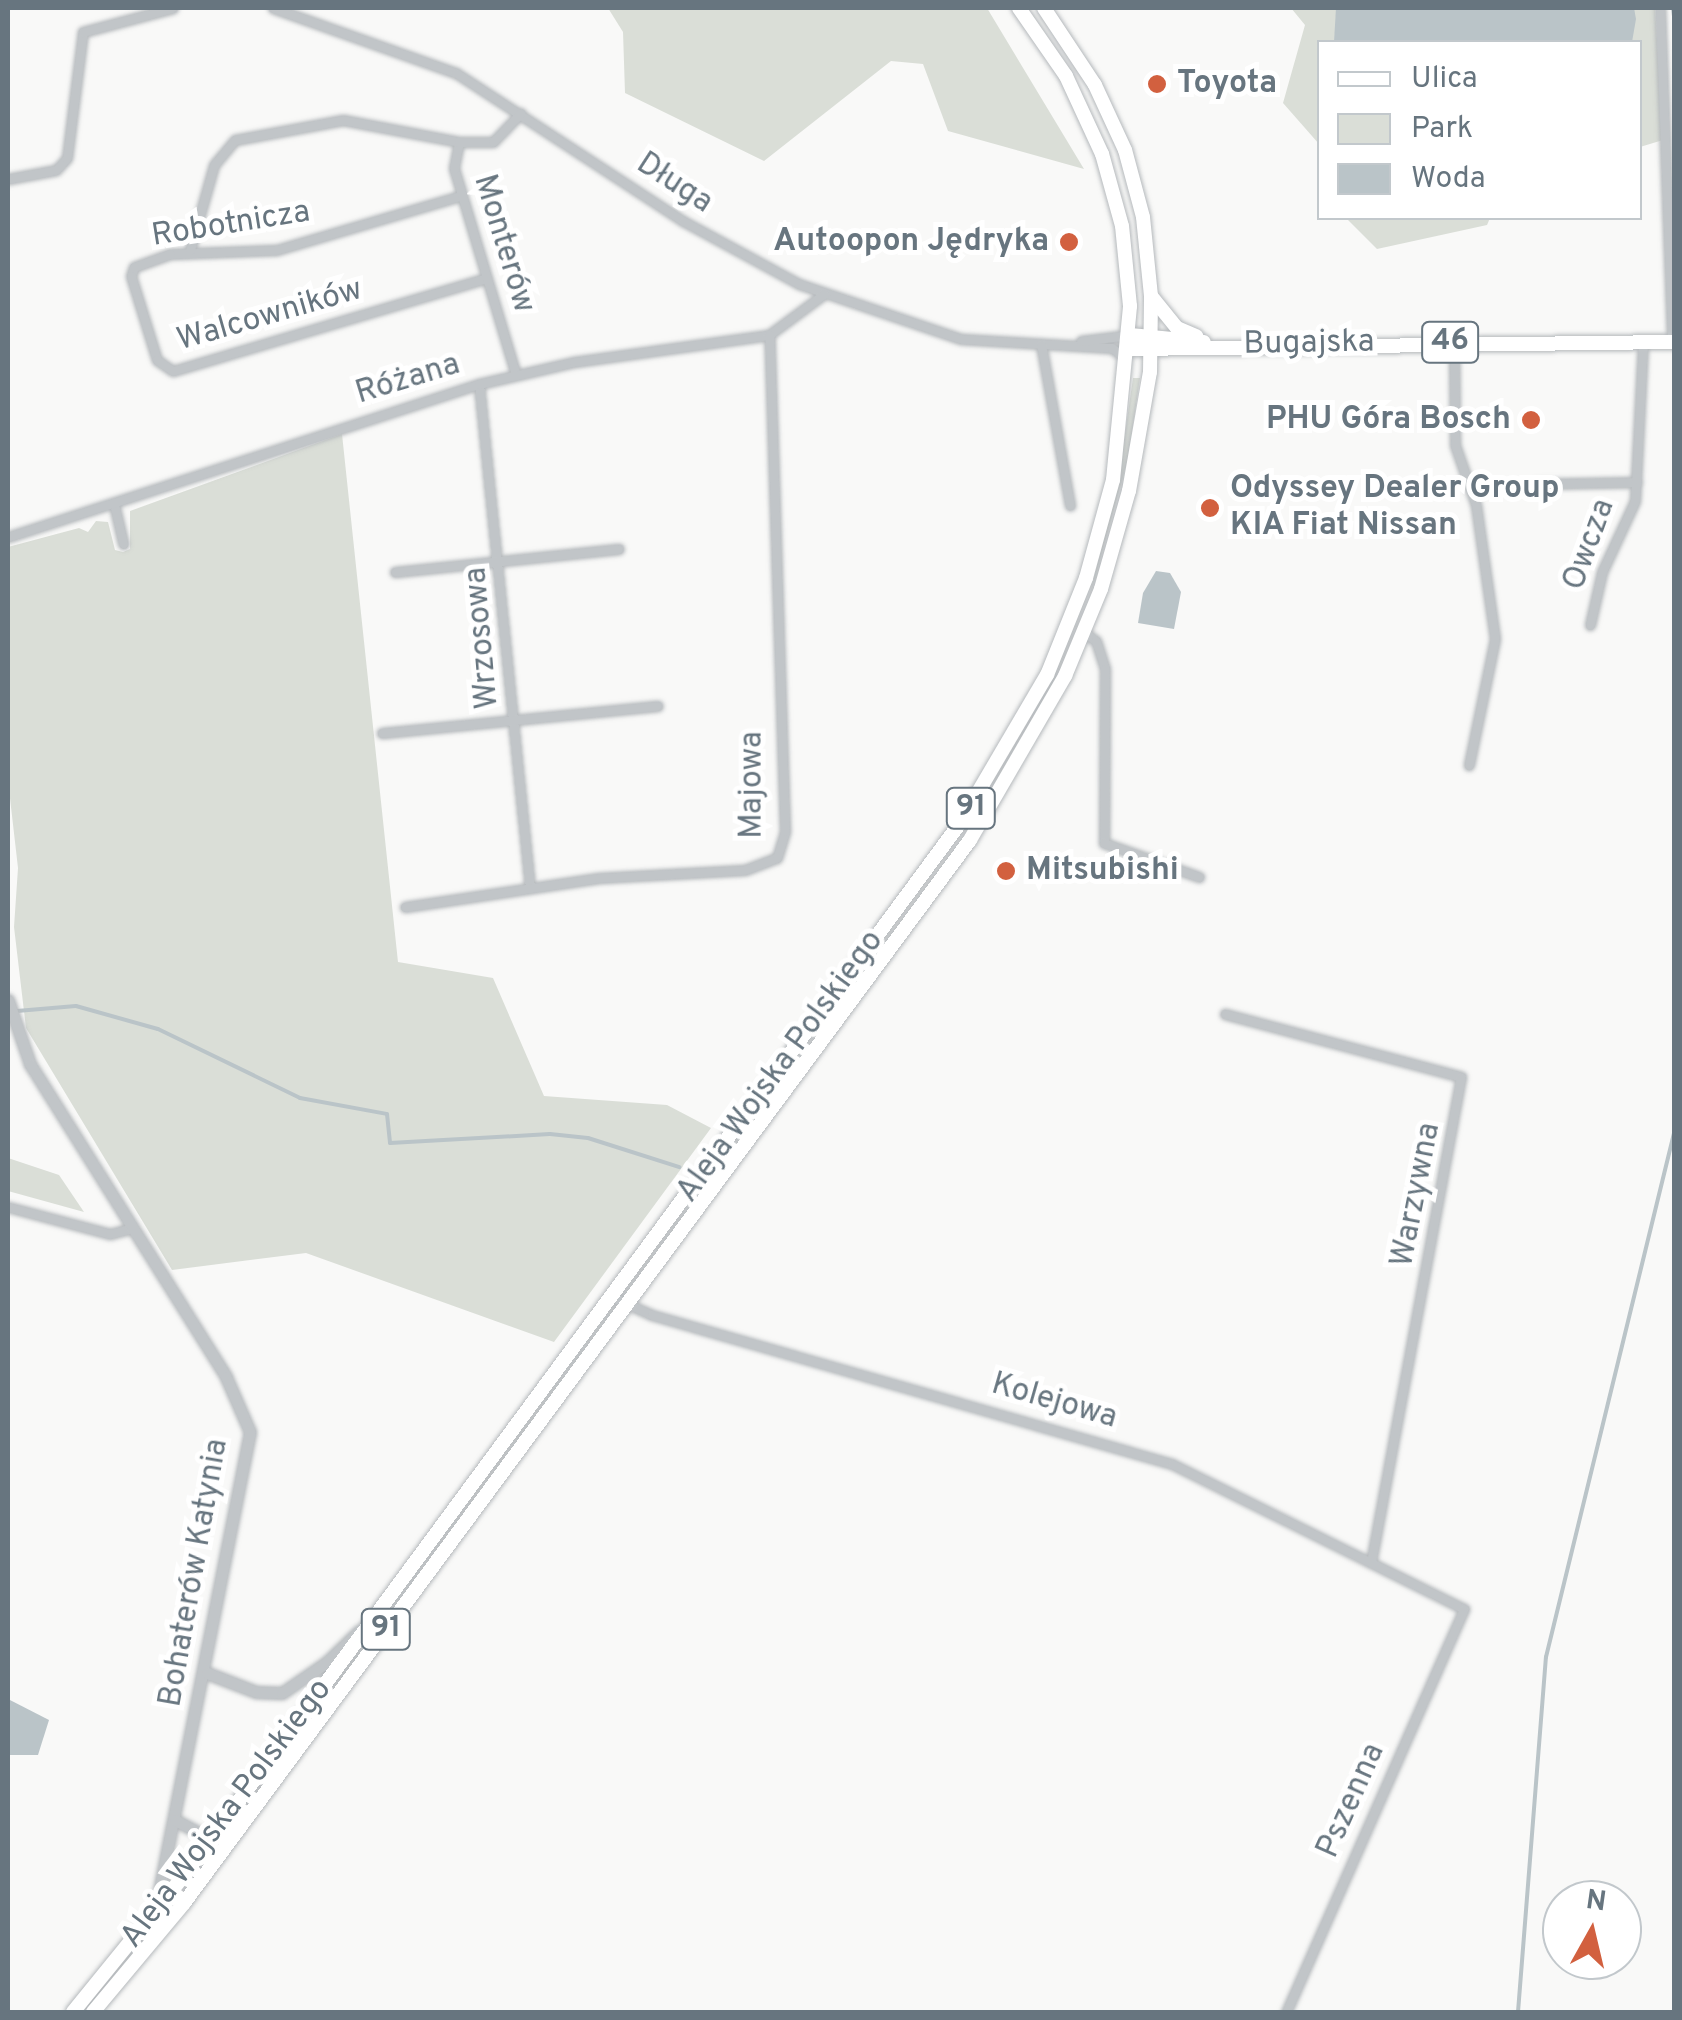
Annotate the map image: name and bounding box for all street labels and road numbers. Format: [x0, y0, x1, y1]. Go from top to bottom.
street label: Długa [629, 145, 719, 223]
street label: Monterów [464, 170, 542, 318]
street label: Robotnicza [149, 194, 313, 256]
street label: Walcowników [173, 271, 367, 361]
road number: 46 [1420, 317, 1480, 367]
street label: Bugajska [1243, 324, 1375, 364]
street label: Różana [351, 346, 465, 414]
street label: Owcza [1556, 494, 1624, 596]
street label: Wrzosowa [458, 565, 508, 711]
street label: Majowa [734, 731, 772, 839]
road number: 91 [944, 783, 998, 833]
street label: Aleja Wojska Polskiego [669, 923, 893, 1211]
street label: Warzywna [1384, 1120, 1450, 1270]
street label: Kolejowa [987, 1366, 1121, 1438]
street label: Bohaterów Katynia [153, 1436, 237, 1710]
road number: 91 [358, 1604, 414, 1654]
street label: Aleja Wojska Polskiego [113, 1672, 341, 1956]
street label: Pszenna [1310, 1738, 1394, 1864]

